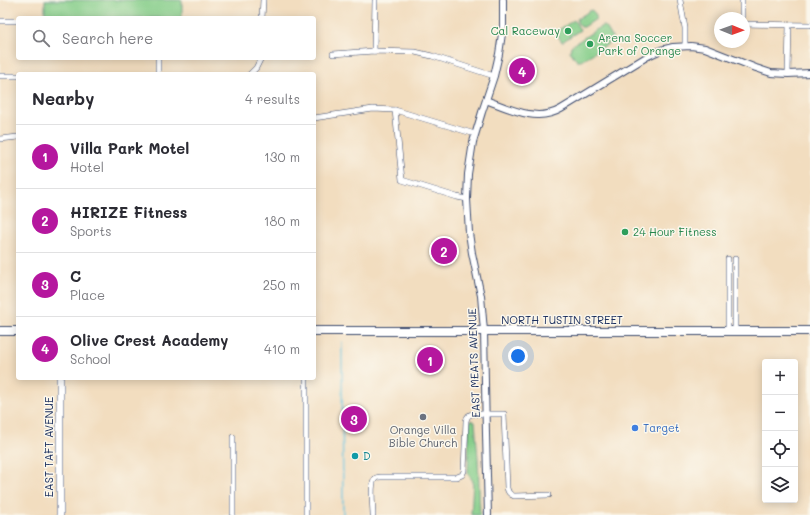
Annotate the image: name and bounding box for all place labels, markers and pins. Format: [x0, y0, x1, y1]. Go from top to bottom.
place label: Cal Raceway [491, 23, 560, 38]
marker: Cal Raceway [563, 26, 573, 36]
place label: Arena Soccer Park of Orange [598, 30, 681, 58]
marker: Arena Soccer Park of Orange [585, 39, 595, 49]
pin: 4 [509, 56, 535, 86]
place label: 24 Hour Fitness [633, 224, 716, 239]
marker: 24 Hour Fitness [620, 227, 630, 237]
pin: 2 [431, 236, 457, 266]
pin: 1 [417, 345, 443, 375]
pin: 3 [341, 404, 367, 434]
marker: Orange Villa Bible Church [418, 412, 428, 422]
place label: Target [643, 420, 680, 435]
place label: Orange Villa Bible Church [389, 422, 457, 450]
marker: Target [630, 423, 640, 433]
place label: D [363, 448, 371, 463]
marker: D [350, 451, 360, 461]

